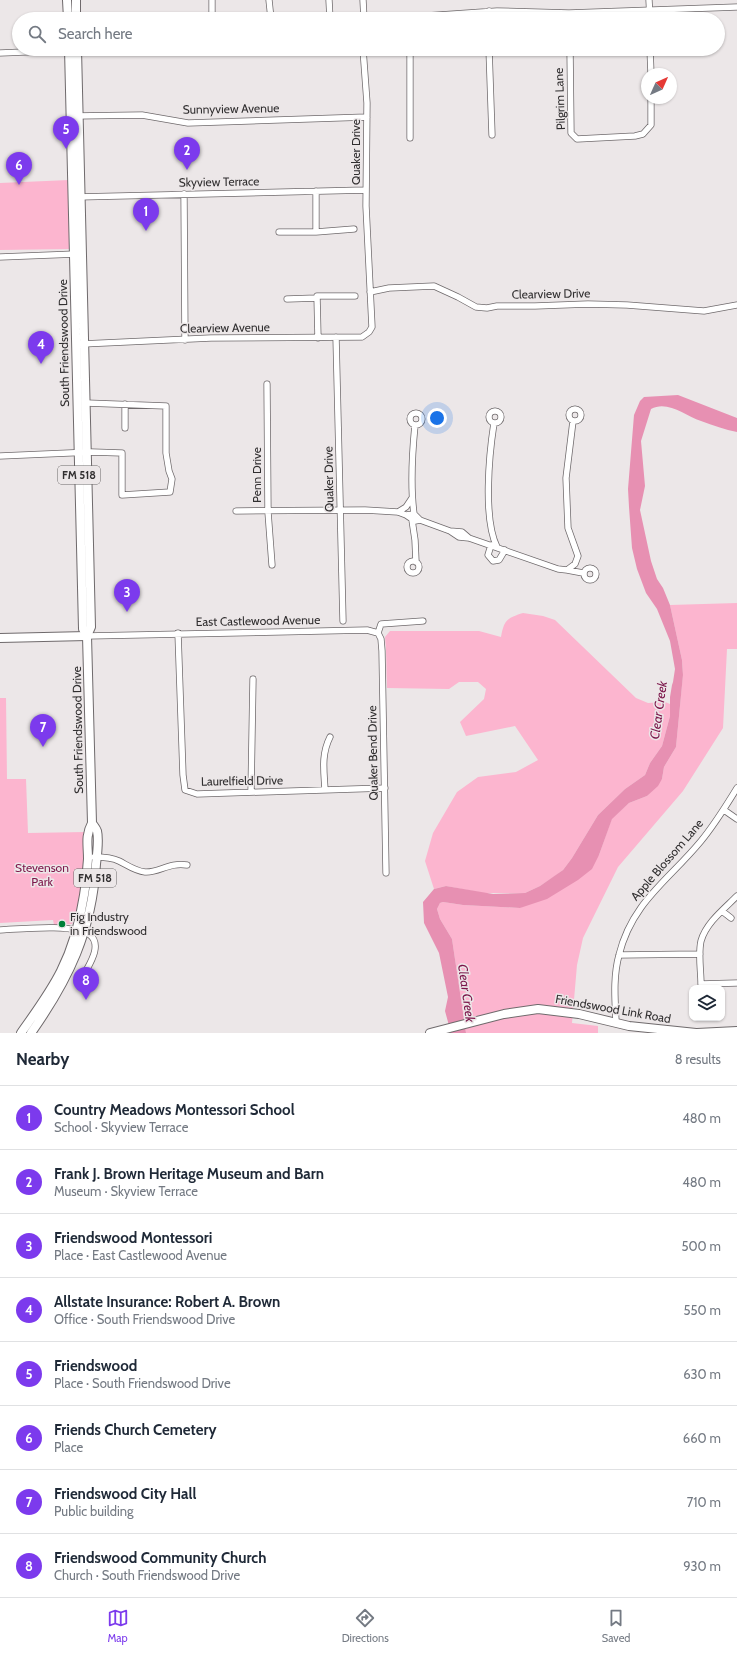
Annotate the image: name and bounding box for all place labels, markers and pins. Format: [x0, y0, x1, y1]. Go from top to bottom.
pin: 5 [53, 116, 79, 149]
pin: 2 [174, 137, 200, 170]
pin: 6 [6, 152, 32, 185]
pin: 1 [133, 198, 159, 231]
pin: 4 [28, 331, 54, 364]
pin: 3 [114, 579, 140, 612]
pin: 7 [30, 714, 56, 747]
place label: Fig Industry in Friendswood [70, 909, 147, 938]
marker: Fig Industry in Friendswood [57, 919, 67, 929]
pin: 8 [73, 967, 99, 1000]

